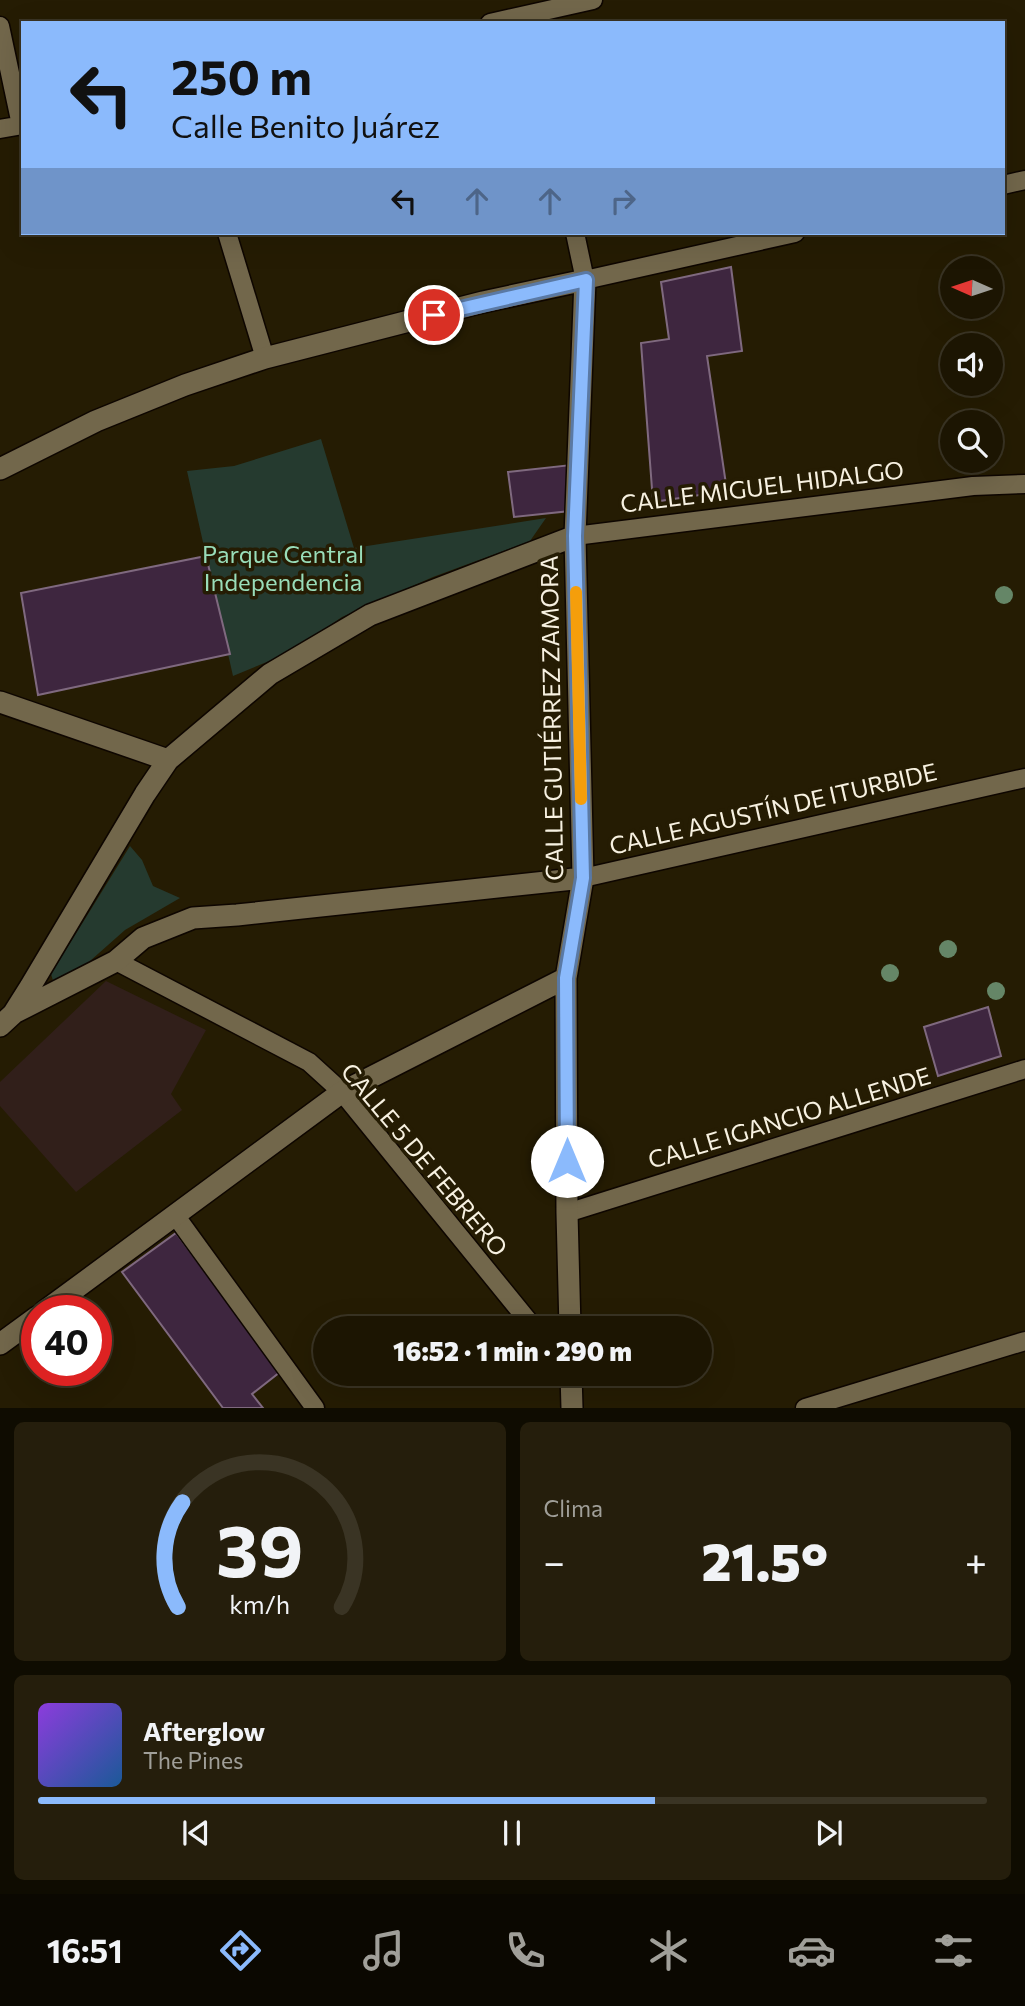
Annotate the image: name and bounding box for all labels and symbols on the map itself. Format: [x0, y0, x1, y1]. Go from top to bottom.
north arrow [940, 256, 1003, 318]
pin [404, 285, 464, 345]
street label: CALLE MIGUEL HIDALGO [619, 454, 905, 518]
park label: Parque Central Independencia [202, 539, 364, 596]
street label: CALLE GUTIÉRREZ ZAMORA [534, 555, 568, 881]
street label: CALLE AGUSTÍN DE ITURBIDE [606, 756, 940, 860]
street label: CALLE 5 DE FEBRERO [336, 1056, 514, 1262]
street label: CALLE IGANCIO ALLENDE [644, 1060, 934, 1174]
position arrow [530, 1124, 604, 1198]
speed limit sign: 40 [21, 1295, 112, 1386]

